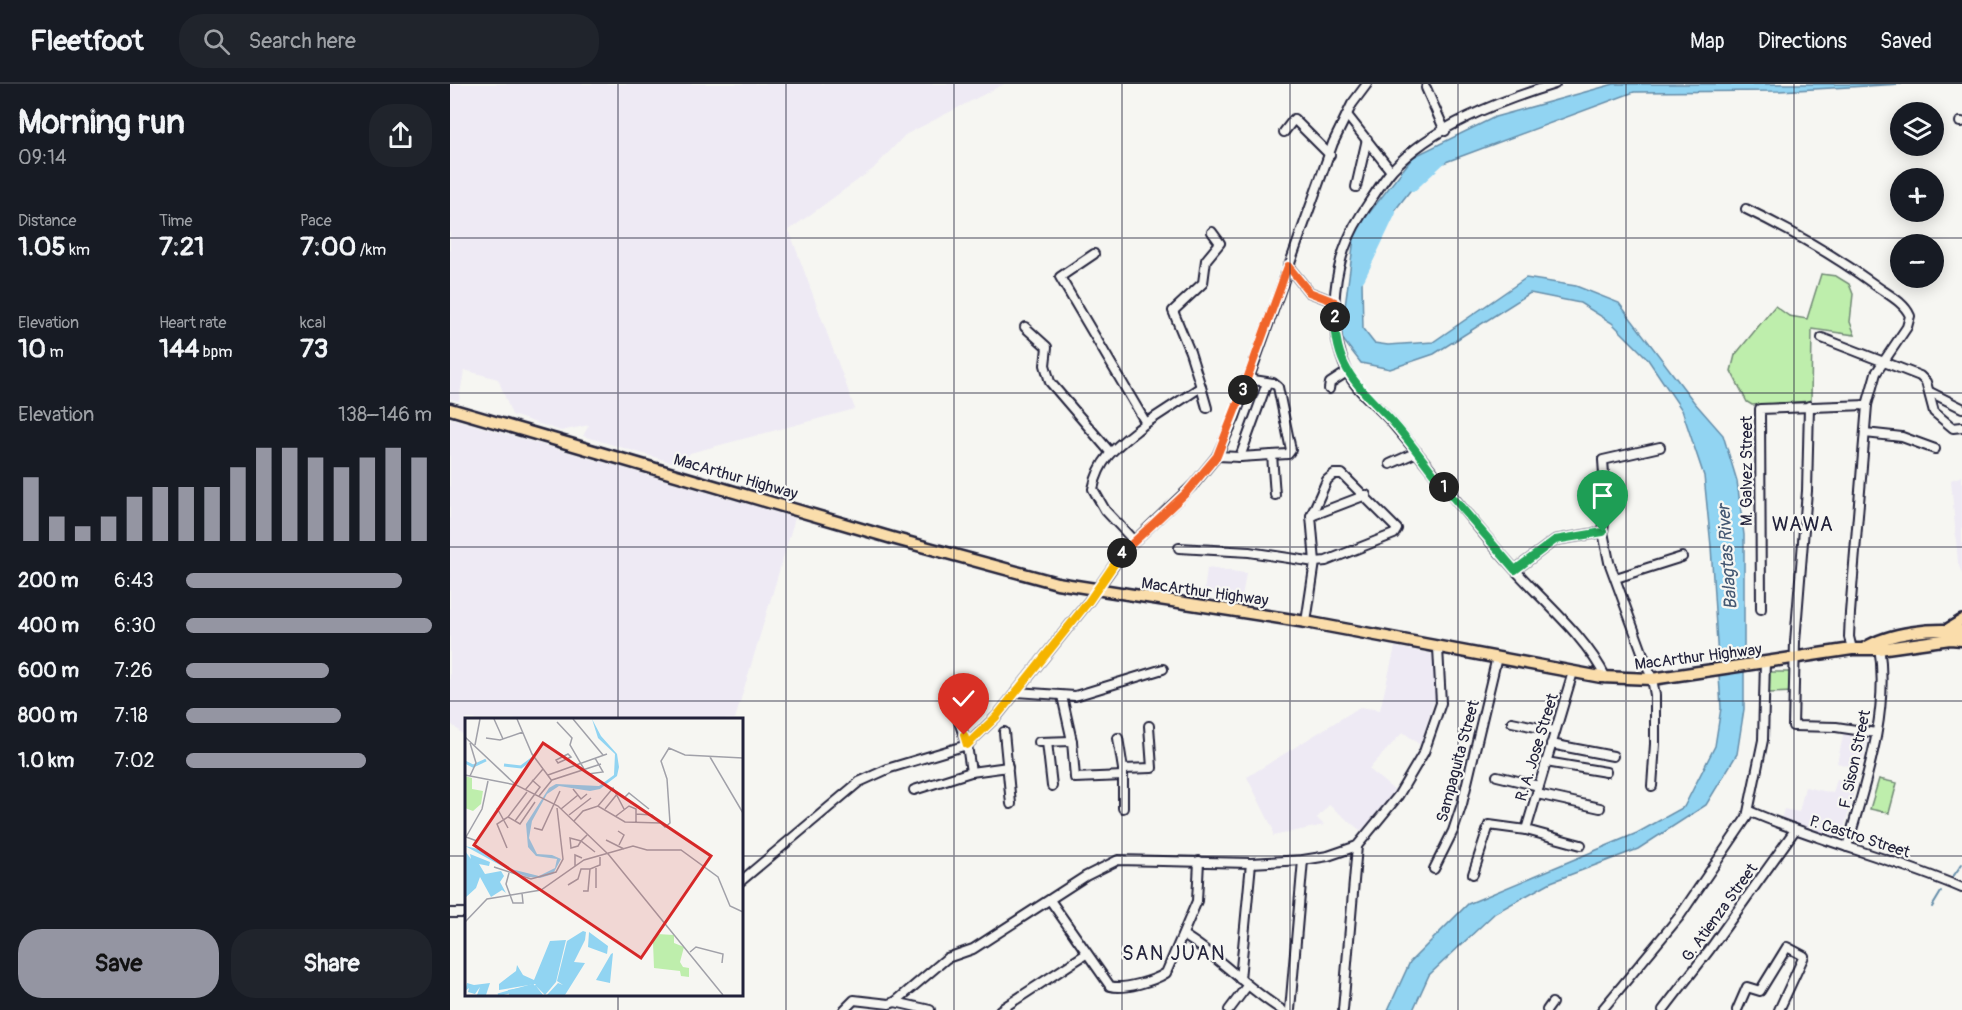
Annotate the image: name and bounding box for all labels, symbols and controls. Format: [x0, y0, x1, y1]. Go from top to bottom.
search box [179, 14, 599, 68]
text: Fleetfoot [30, 24, 143, 59]
icon: search [200, 25, 233, 58]
text: Search here [248, 27, 356, 55]
text: Map [1690, 28, 1725, 55]
text: Directions [1758, 28, 1847, 55]
text: Saved [1880, 28, 1932, 55]
text: Morning run [18, 102, 185, 143]
map controls [1890, 102, 1944, 288]
button: layers [1890, 102, 1944, 156]
button: share [369, 104, 432, 167]
text: 09:14 [18, 145, 67, 170]
button: + [1890, 168, 1944, 222]
text: Distance [18, 211, 77, 231]
text: Time [159, 211, 192, 231]
text: Pace [300, 211, 332, 231]
text: 1.05 [18, 231, 66, 263]
text: 7:21 [159, 231, 204, 263]
text: 7:00 [300, 231, 356, 263]
button: − [1890, 234, 1944, 288]
text: km [66, 240, 90, 260]
text: /km [356, 240, 386, 260]
pin: 2 [1320, 302, 1350, 332]
text: 2 [1331, 307, 1339, 327]
text: Elevation [18, 313, 79, 333]
text: Heart rate [159, 313, 226, 333]
text: kcal [300, 313, 326, 333]
text: 10 [18, 333, 46, 365]
text: 144 [159, 333, 199, 365]
text: 73 [300, 333, 328, 365]
text: m [46, 342, 64, 362]
text: bpm [199, 342, 232, 362]
pin: 3 [1228, 375, 1258, 405]
text: 3 [1239, 380, 1247, 400]
text: Elevation [18, 402, 94, 427]
text: 138–146 m [338, 402, 432, 427]
street label: M. Galvez Street [1737, 415, 1757, 526]
street label: MacArthur Highway [671, 450, 800, 504]
pin [1577, 470, 1628, 532]
pin: 1 [1429, 472, 1459, 502]
text: 1 [1441, 477, 1447, 497]
icon: arrive [1586, 479, 1619, 512]
water label: Balagtas River [1712, 501, 1743, 610]
district label: WAWA [1772, 512, 1834, 537]
pin: 4 [1107, 538, 1137, 568]
text: 4 [1117, 543, 1127, 563]
text: 200 m [18, 568, 79, 593]
text: 6:43 [114, 568, 154, 593]
street label: MacArthur Highway [1140, 573, 1270, 611]
text: 400 m [18, 613, 79, 638]
text: 6:30 [114, 613, 156, 638]
street label: MacArthur Highway [1633, 639, 1763, 675]
text: 600 m [18, 658, 79, 683]
text: 7:26 [114, 658, 153, 683]
pin [938, 673, 989, 735]
icon: check [947, 682, 980, 715]
street label: R. A. Jose Street [1511, 690, 1563, 804]
street label: Sampaguita Street [1432, 697, 1484, 825]
text: 800 m [18, 703, 78, 728]
text: 7:18 [114, 703, 148, 728]
street label: F. Sison Street [1835, 708, 1875, 810]
inset map [465, 718, 742, 995]
text: 1.0 km [18, 748, 74, 773]
text: 7:02 [114, 748, 155, 773]
street label: P. Castro Street [1807, 811, 1913, 863]
street label: G. Atienza Street [1677, 859, 1762, 966]
button: Save [18, 929, 219, 998]
button: Share [231, 929, 432, 998]
district label: SAN JUAN [1122, 941, 1226, 966]

